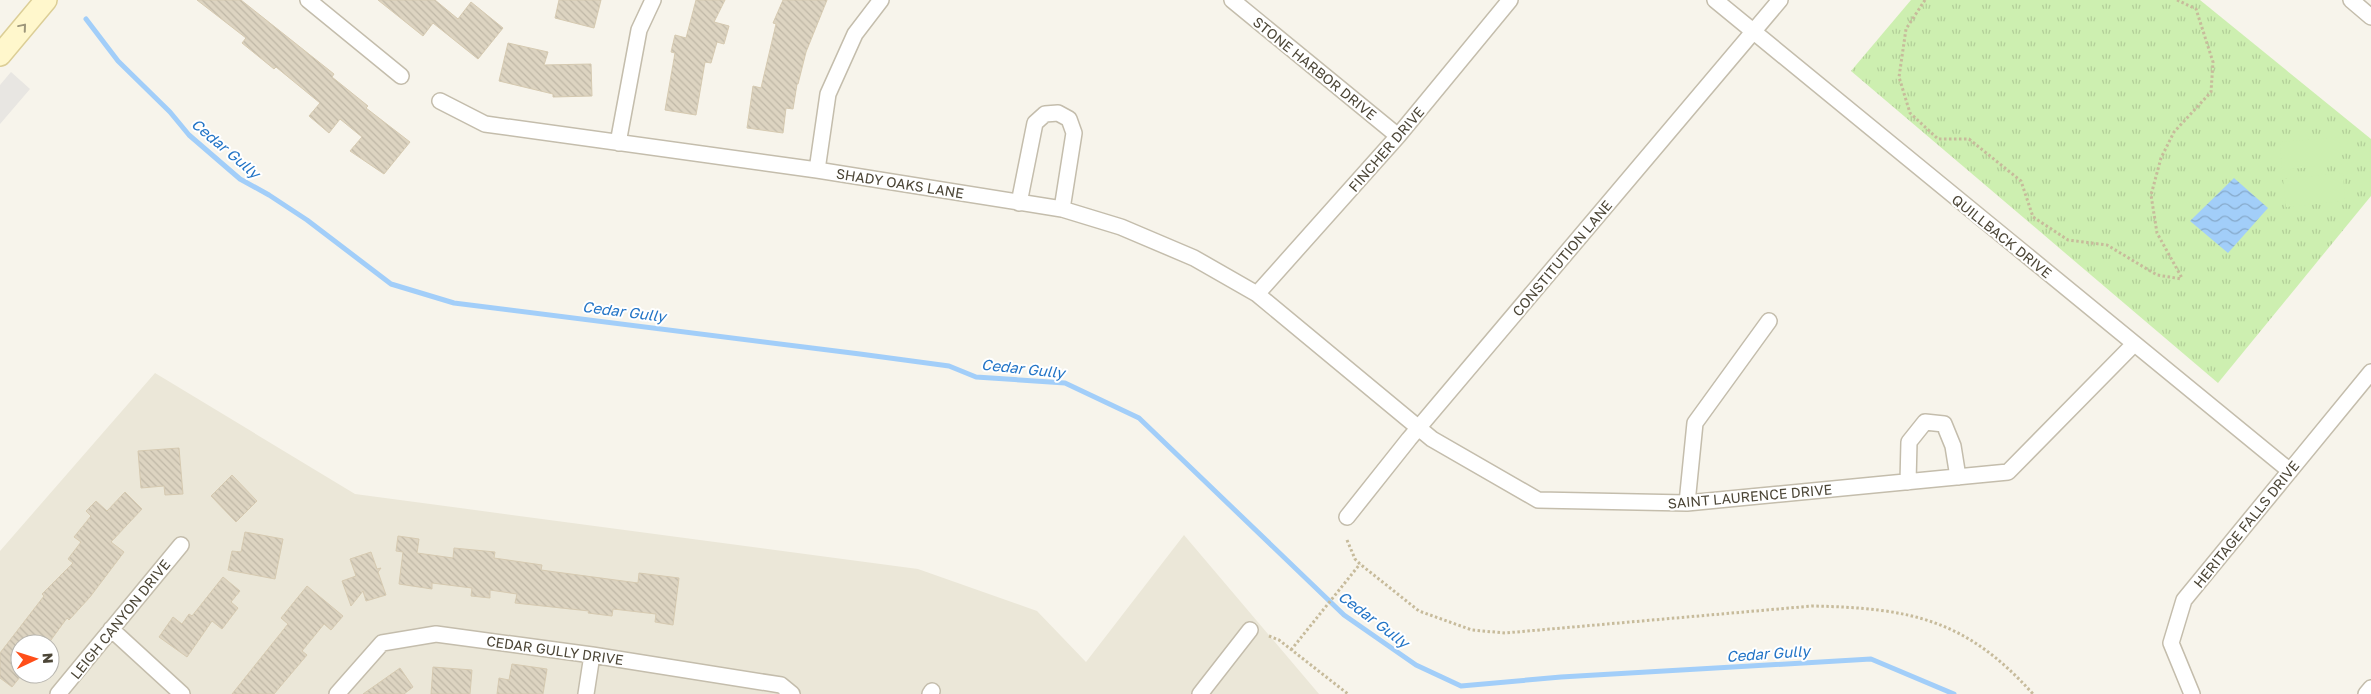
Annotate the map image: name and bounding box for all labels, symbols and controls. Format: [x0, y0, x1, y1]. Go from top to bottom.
street label: STONE HARBOR DRIVE [1250, 13, 1380, 123]
one-way arrow [17, 24, 26, 33]
street label: FINCHER DRIVE [1345, 103, 1427, 195]
water label: Cedar Gully [188, 114, 266, 184]
street label: SHADY OAKS LANE [835, 165, 965, 201]
street label: QUILLBACK DRIVE [1949, 191, 2055, 281]
street label: CONSTITUTION LANE [1509, 197, 1615, 319]
water label: Cedar Gully [581, 297, 669, 326]
water label: Cedar Gully [980, 355, 1068, 383]
street label: HERITAGE FALLS DRIVE [2190, 457, 2302, 591]
street label: SAINT LAURENCE DRIVE [1667, 480, 1833, 512]
street label: LEIGH CANYON DRIVE [67, 556, 173, 682]
water label: Cedar Gully [1335, 587, 1415, 654]
street label: CEDAR GULLY DRIVE [485, 632, 625, 668]
north arrow [10, 634, 60, 684]
water label: Cedar Gully [1726, 641, 1813, 666]
text: N [40, 652, 57, 664]

